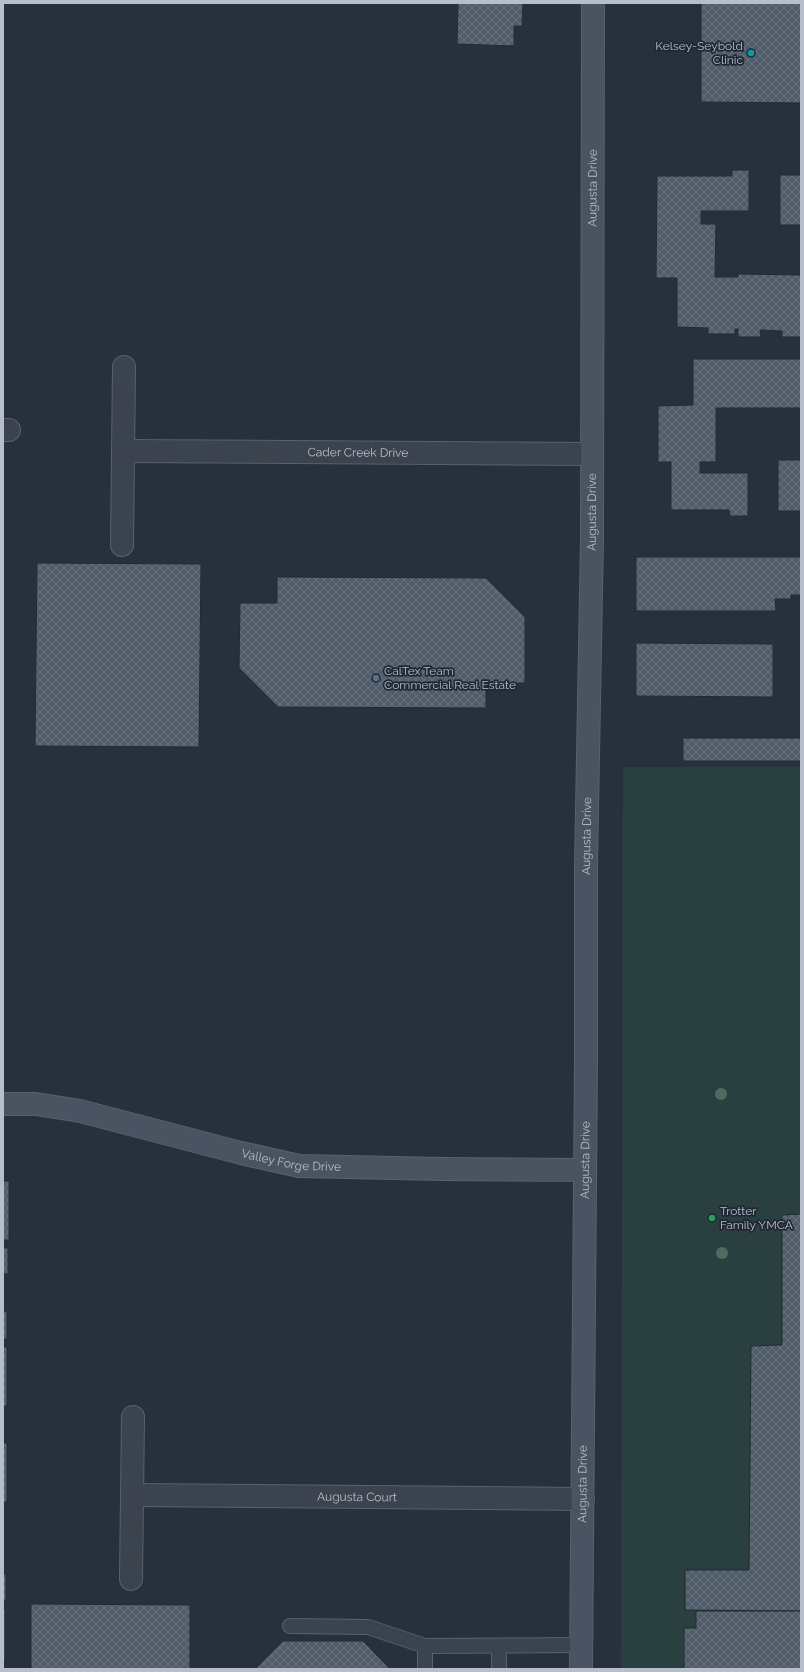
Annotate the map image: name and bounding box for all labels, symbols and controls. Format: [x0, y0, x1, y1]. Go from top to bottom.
place label: Kelsey-Seybold Clinic [655, 39, 743, 67]
marker: Kelsey-Seybold Clinic [746, 48, 756, 58]
street label: Augusta Drive [586, 149, 600, 227]
street label: Cader Creek Drive [308, 445, 408, 460]
street label: Augusta Drive [585, 473, 599, 551]
place label: CalTex Team Commercial Real Estate [384, 664, 516, 692]
marker: CalTex Team Commercial Real Estate [371, 673, 381, 683]
street label: Augusta Drive [579, 797, 594, 875]
street label: Augusta Drive [578, 1121, 593, 1199]
street label: Valley Forge Drive [240, 1146, 341, 1174]
place label: Trotter Family YMCA [720, 1204, 793, 1232]
marker: Trotter Family YMCA [707, 1213, 717, 1223]
street label: Augusta Drive [575, 1445, 590, 1523]
street label: Augusta Court [317, 1490, 397, 1504]

